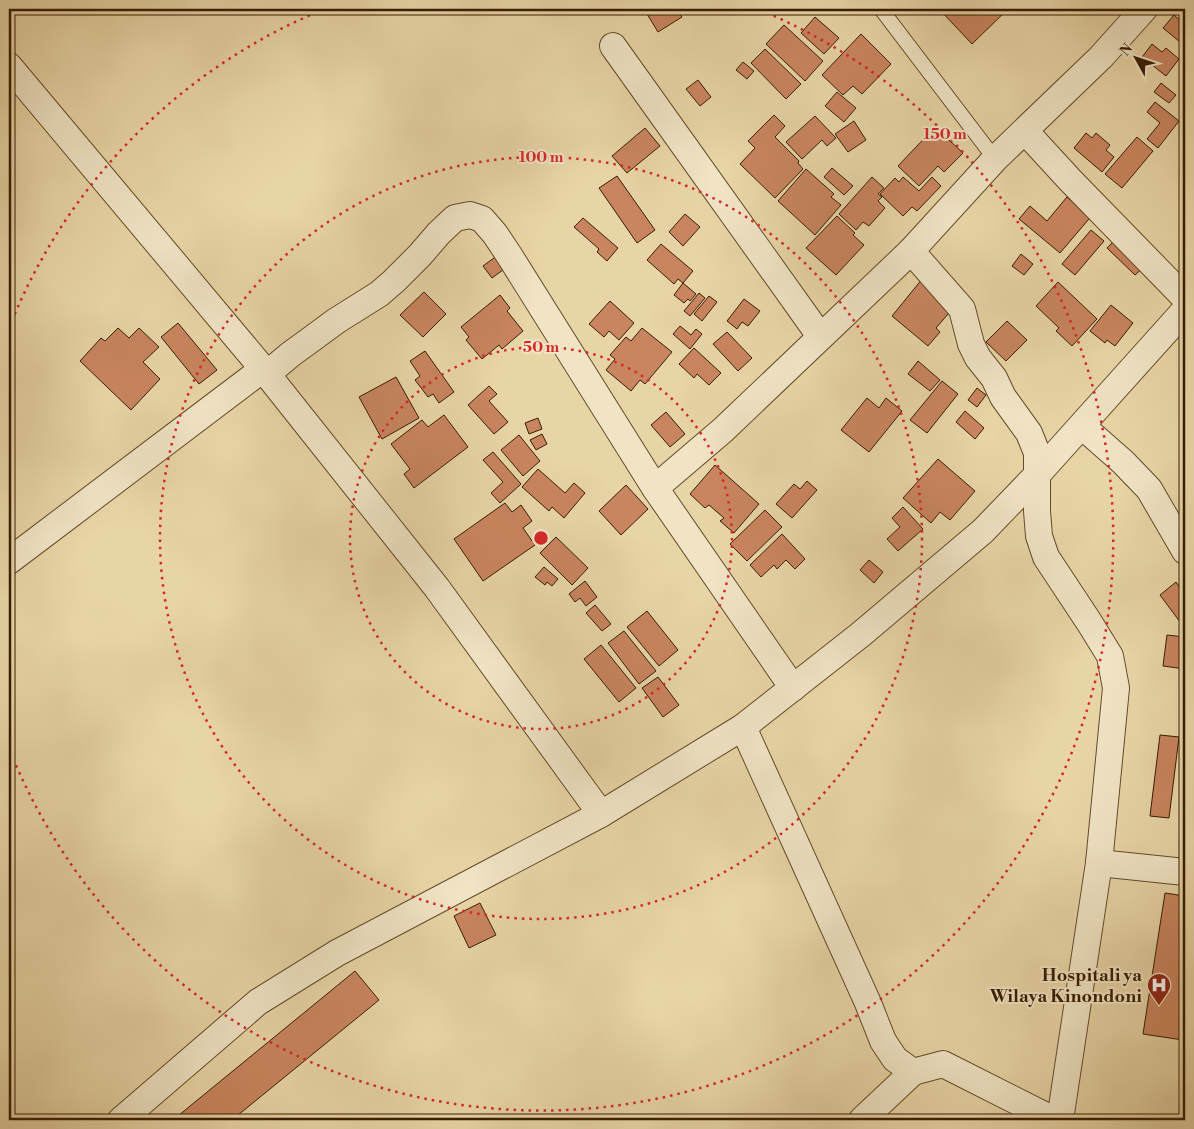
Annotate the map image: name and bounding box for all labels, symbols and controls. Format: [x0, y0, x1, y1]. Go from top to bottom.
north arrow [1112, 32, 1162, 82]
text: N [1116, 40, 1137, 60]
text: 150 m [923, 125, 967, 144]
text: 100 m [519, 148, 564, 167]
text: 50 m [523, 338, 559, 357]
centre of rings [532, 529, 550, 547]
place label: Hospitali ya Wilaya Kinondoni [989, 964, 1142, 1008]
hospital icon: Hospitali ya Wilaya Kinondoni [1146, 972, 1172, 1006]

